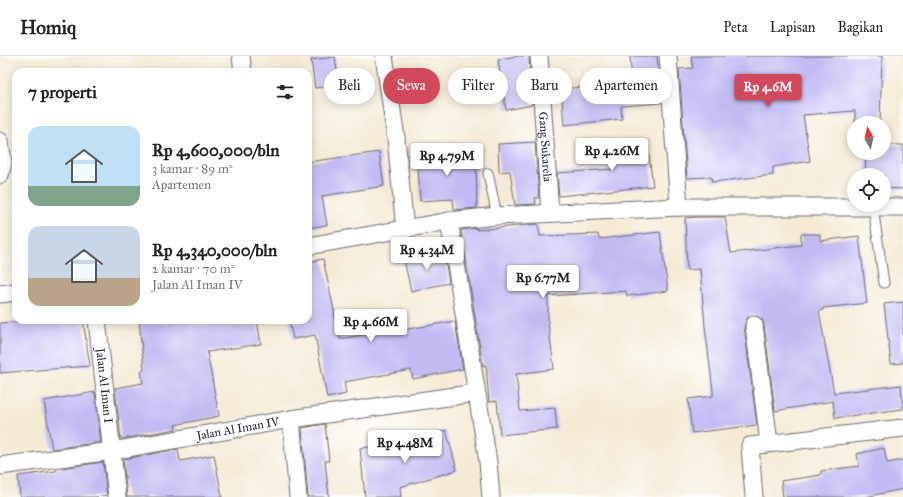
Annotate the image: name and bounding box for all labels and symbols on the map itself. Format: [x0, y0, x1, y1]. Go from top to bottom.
pin: Rp 4.6M [731, 74, 805, 108]
street label: Gang Sukarela [536, 111, 555, 183]
north arrow [847, 116, 891, 160]
pin: Rp 4.26M [571, 138, 653, 172]
pin: Rp 4.79M [406, 143, 488, 177]
pin: Rp 4.34M [386, 237, 468, 271]
pin: Rp 6.77M [502, 265, 584, 299]
pin: Rp 4.66M [330, 309, 412, 343]
street label: Jalan Al Iman I [92, 345, 116, 424]
street label: Jalan Al Iman IV [193, 414, 281, 444]
pin: Rp 4.48M [364, 430, 446, 464]

